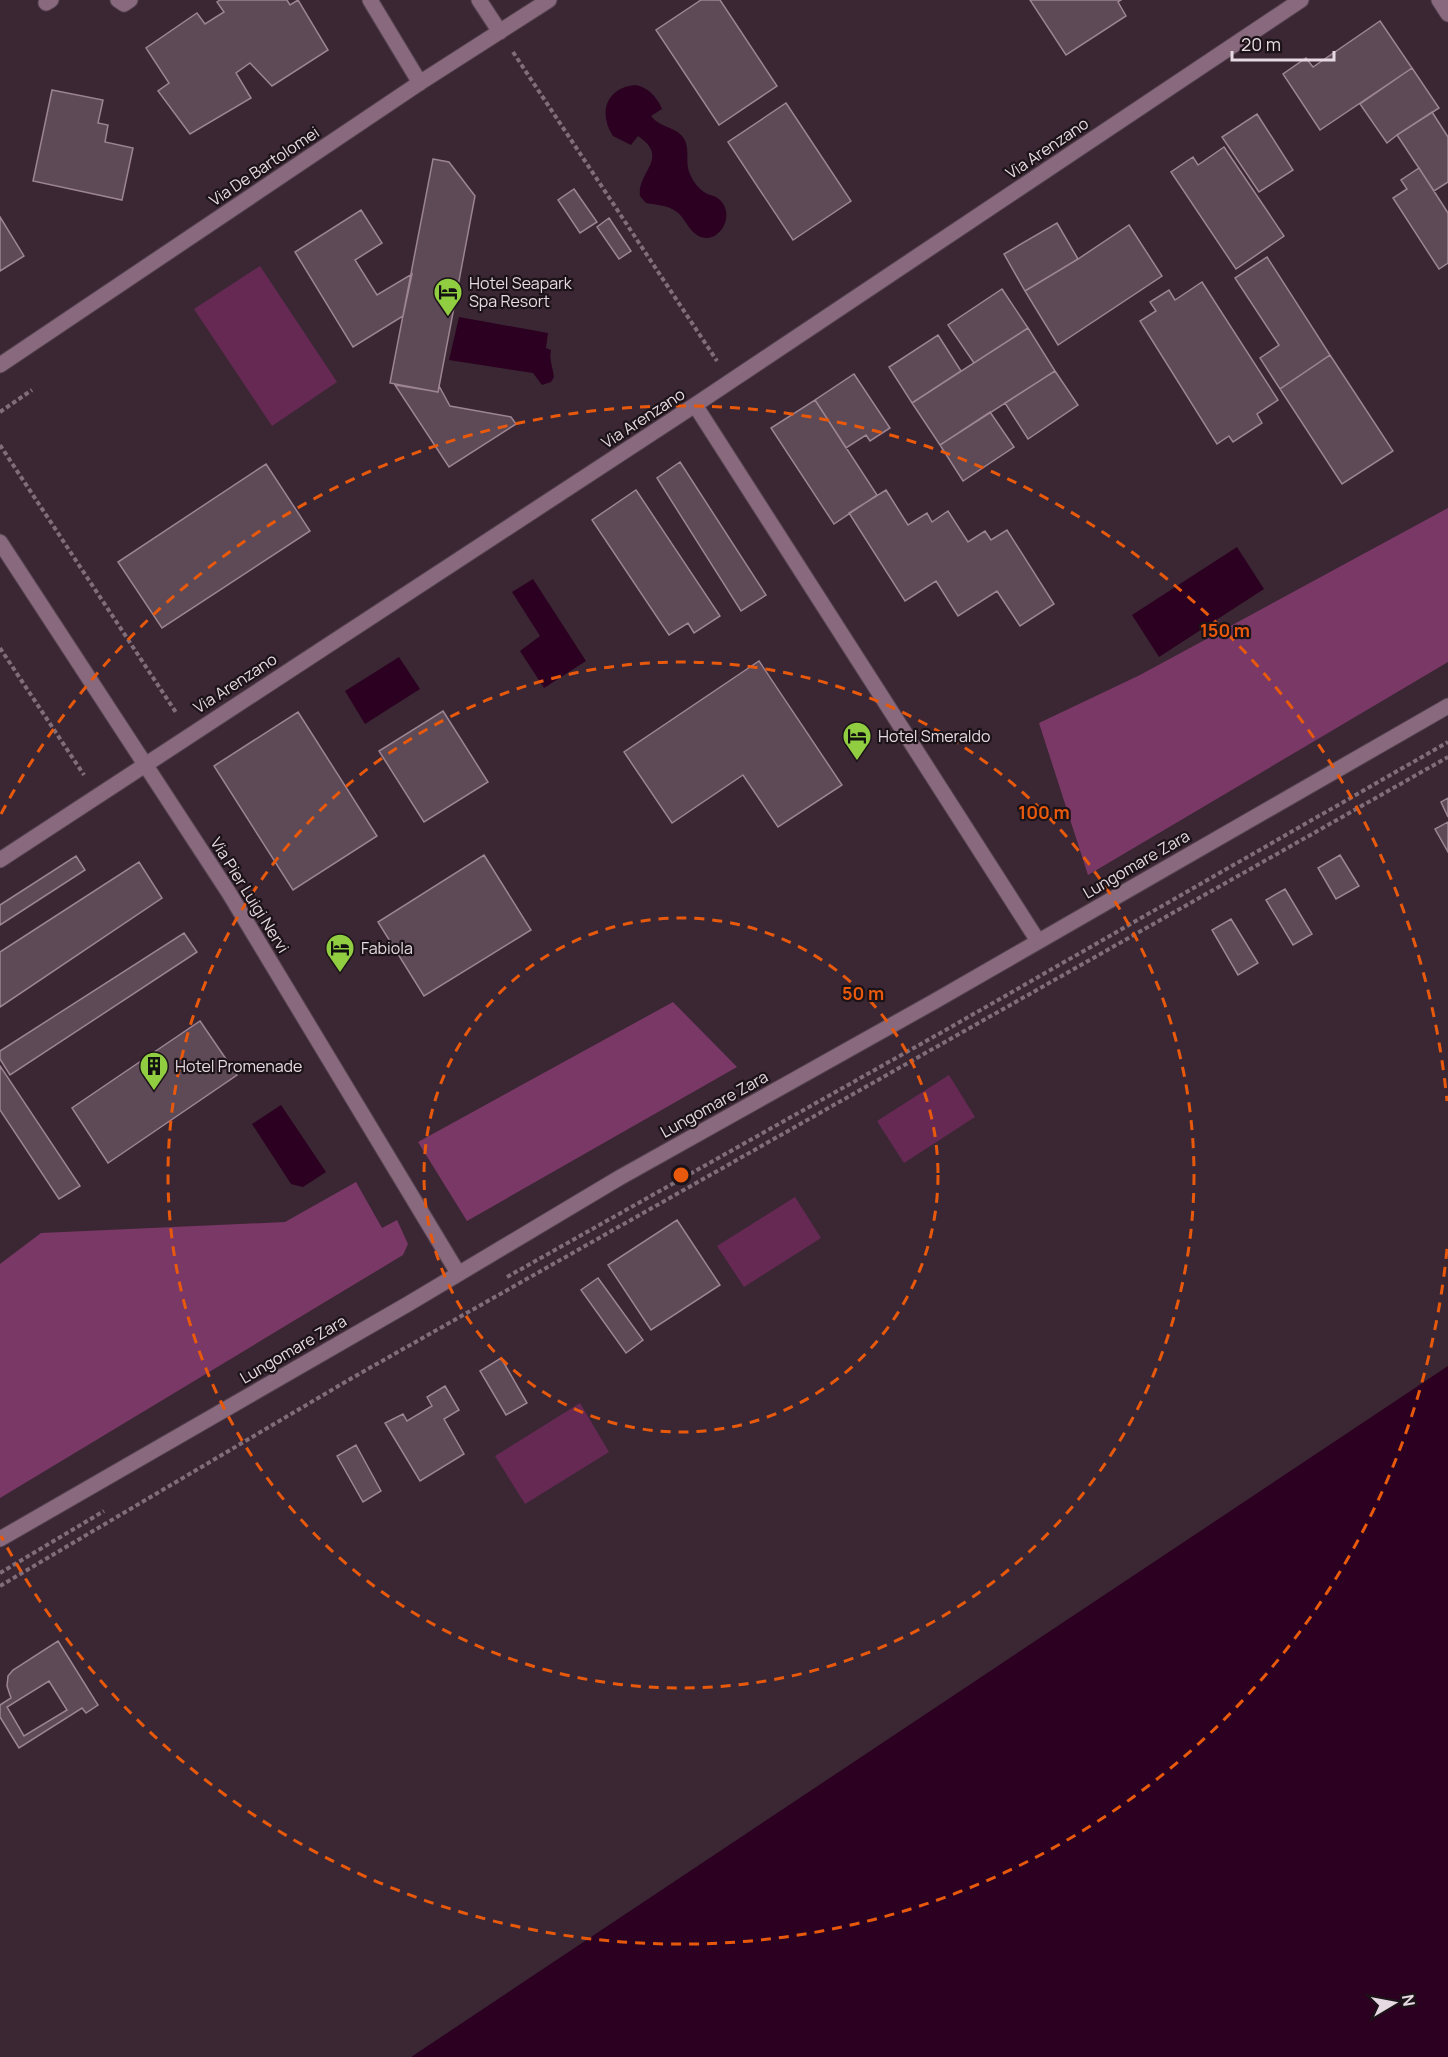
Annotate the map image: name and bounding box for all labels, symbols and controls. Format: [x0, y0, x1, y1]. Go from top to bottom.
scale bar [1232, 24, 1334, 62]
text: 20 m [1241, 32, 1281, 56]
street label: Via Arenzano [1001, 112, 1093, 184]
street label: Via De Bartolomei [205, 121, 323, 211]
place label: Hotel Seapark Spa Resort [469, 272, 573, 312]
hotel icon: Hotel Seapark Spa Resort [432, 276, 464, 318]
street label: Via Arenzano [597, 383, 689, 453]
text: 150 m [1200, 618, 1250, 642]
street label: Via Arenzano [189, 648, 281, 718]
hotel icon: Hotel Smeraldo [841, 720, 873, 762]
place label: Hotel Smeraldo [878, 725, 991, 747]
text: 100 m [1018, 800, 1070, 824]
street label: Lungomare Zara [1079, 825, 1193, 903]
street label: Via Pier Luigi Nervi [206, 833, 294, 957]
hotel icon: Fabiola [324, 932, 356, 974]
place label: Fabiola [361, 937, 413, 959]
text: 50 m [842, 981, 884, 1005]
building icon: Hotel Promenade [138, 1050, 170, 1092]
place label: Hotel Promenade [175, 1055, 302, 1077]
street label: Lungomare Zara [656, 1065, 772, 1143]
centre of rings [671, 1165, 691, 1185]
street label: Lungomare Zara [236, 1310, 350, 1388]
north arrow [1364, 1973, 1424, 2033]
text: N [1397, 1993, 1421, 2008]

